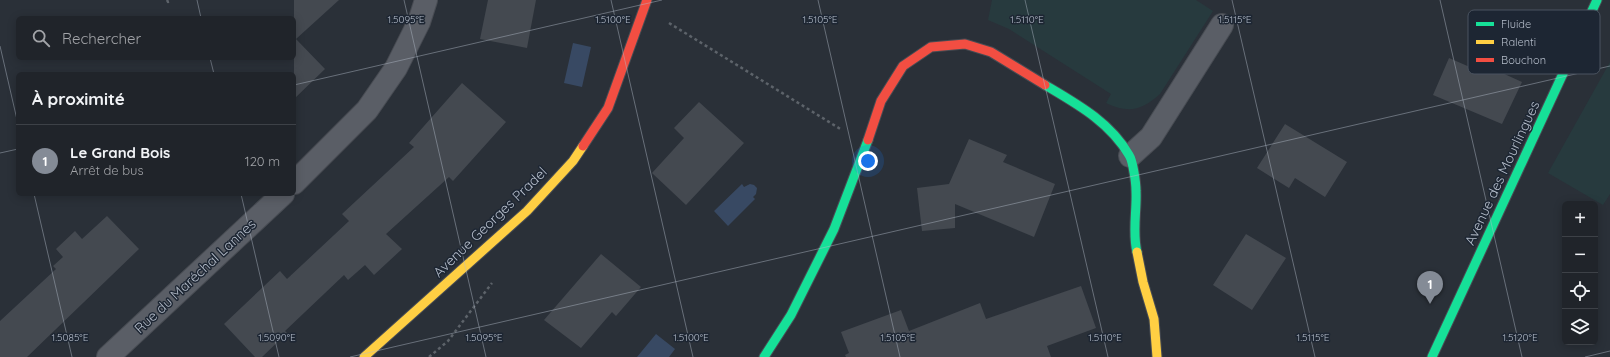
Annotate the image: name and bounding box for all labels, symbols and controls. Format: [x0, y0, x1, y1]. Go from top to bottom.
legend [1468, 10, 1600, 74]
text: 1.5095°E [388, 13, 425, 26]
text: 1.5100°E [595, 13, 631, 26]
text: 1.5105°E [802, 13, 838, 26]
text: 1.5110°E [1010, 13, 1044, 26]
text: 1.5115°E [1219, 13, 1252, 26]
search box [16, 16, 296, 60]
text: Fluide [1501, 17, 1531, 31]
icon: search [30, 27, 52, 49]
text: Rechercher [62, 29, 141, 48]
text: Ralenti [1501, 35, 1536, 49]
text: Bouchon [1501, 53, 1546, 67]
text: À proximité [32, 88, 125, 109]
street label: Avenue des Mourlingues [1461, 98, 1543, 248]
text: Le Grand Bois [70, 143, 170, 162]
your location [858, 151, 878, 171]
text: 1 [42, 153, 48, 169]
text: 120 m [245, 153, 280, 169]
text: Arrêt de bus [70, 162, 144, 178]
street label: Avenue Georges Pradel [429, 163, 551, 281]
map controls [1562, 201, 1598, 345]
button: + [1562, 201, 1598, 237]
street label: Rue du Maréchal Lannes [130, 215, 260, 337]
button: − [1562, 237, 1598, 273]
pin: 1 [1417, 271, 1443, 304]
button: locate [1562, 273, 1598, 309]
button: layers [1562, 309, 1598, 345]
text: 1.5085°E [52, 331, 89, 344]
text: 1.5090°E [258, 331, 296, 344]
text: 1.5095°E [466, 331, 503, 344]
text: 1.5100°E [673, 331, 709, 344]
text: 1.5105°E [880, 331, 916, 344]
text: 1.5110°E [1088, 331, 1122, 344]
text: 1.5115°E [1297, 331, 1330, 344]
text: 1.5120°E [1502, 331, 1538, 344]

